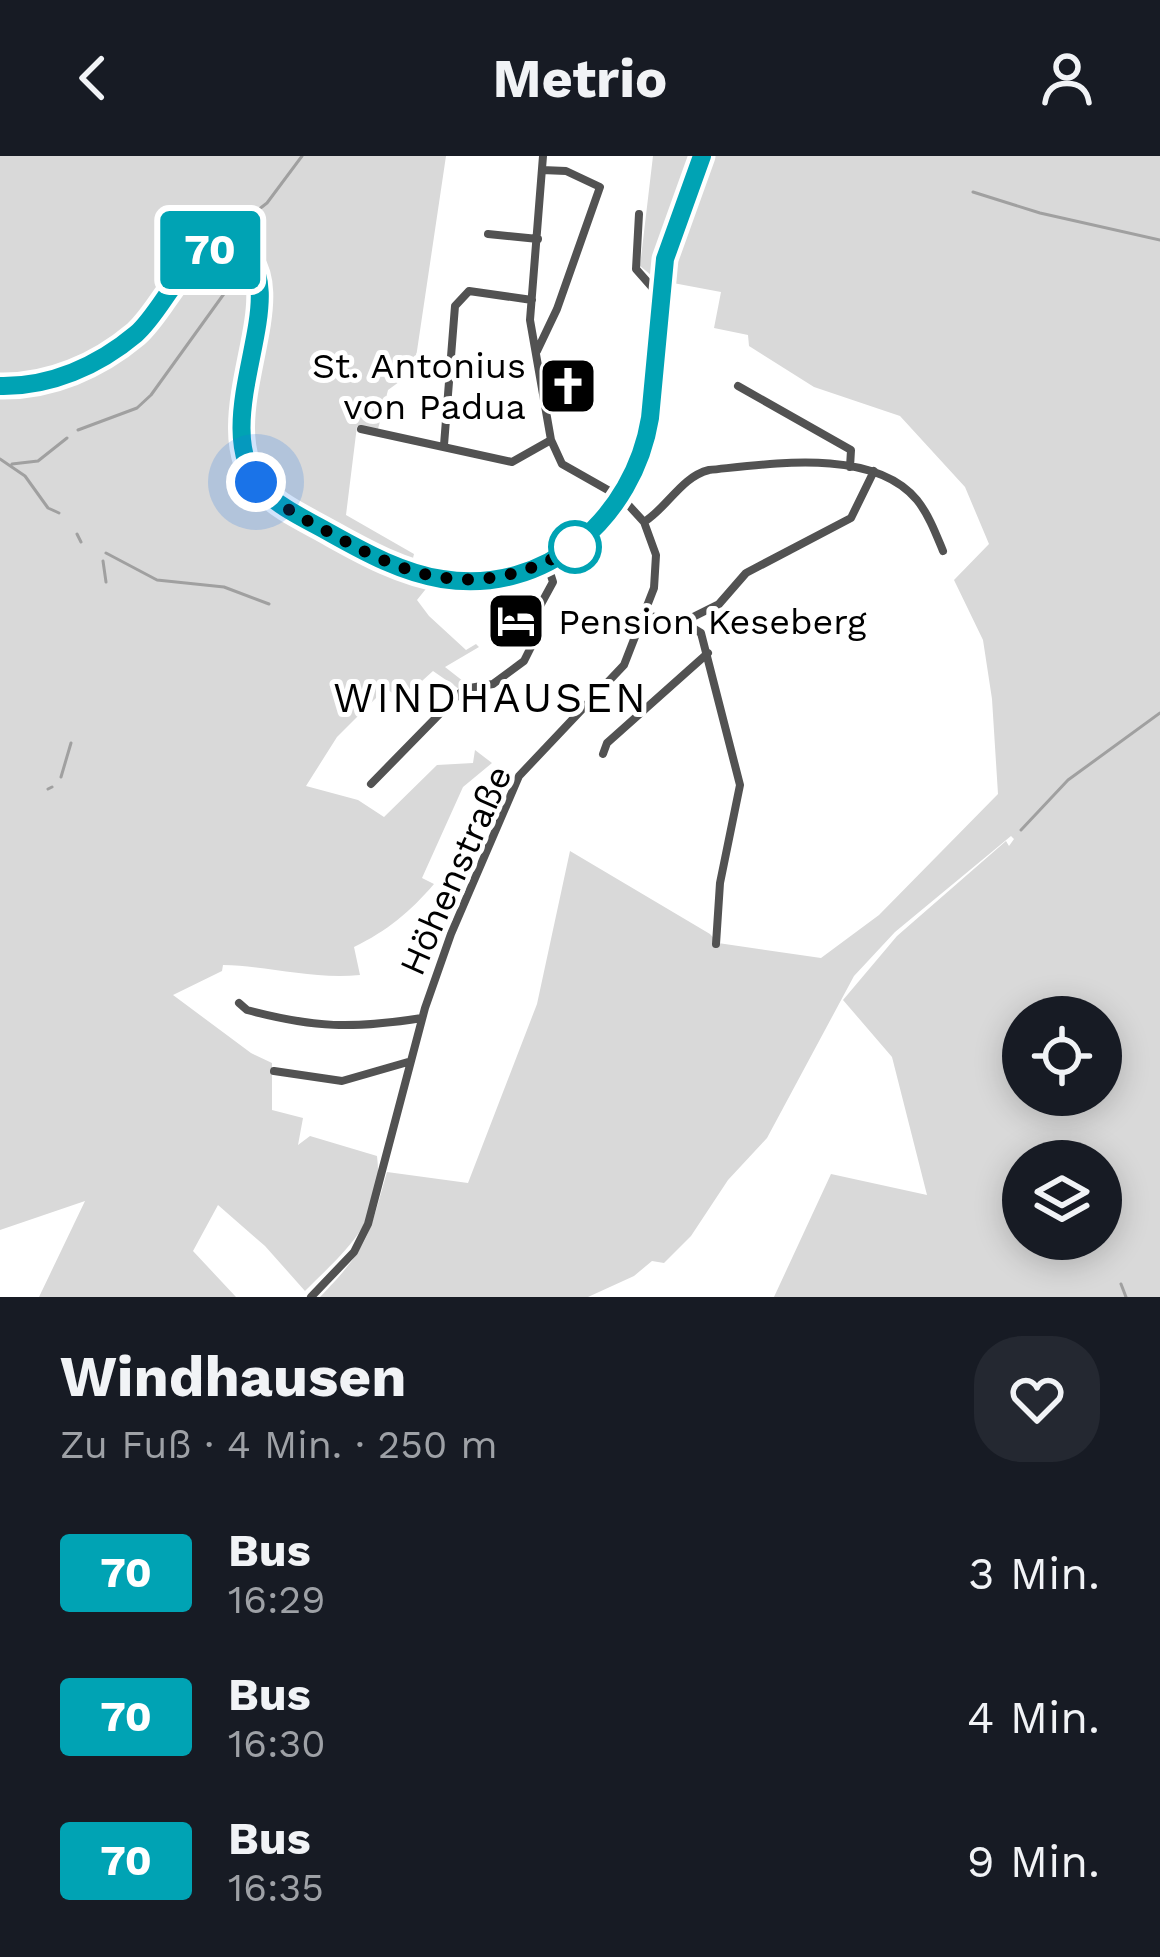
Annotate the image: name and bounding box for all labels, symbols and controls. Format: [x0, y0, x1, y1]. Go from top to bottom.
icon: back [60, 45, 126, 111]
icon: person [1034, 45, 1100, 111]
text: Metrio [493, 47, 667, 110]
line badge: 70 [156, 211, 264, 289]
text: 70 [184, 225, 236, 274]
place label: St. Antonius von Padua [312, 345, 526, 428]
church icon: St. Antonius von Padua [537, 355, 599, 417]
your location [226, 452, 286, 512]
unlabelled marker [550, 522, 600, 572]
hotel icon: Pension Keseberg [485, 590, 547, 652]
place label: Pension Keseberg [558, 601, 867, 643]
district label: WINDHAUSEN [333, 673, 649, 722]
street label: Höhenstraße [391, 759, 521, 982]
map controls [1002, 996, 1122, 1260]
button: locate [1002, 996, 1122, 1116]
button: layers [1002, 1140, 1122, 1260]
button: heart [974, 1336, 1100, 1462]
text: Windhausen [60, 1343, 407, 1410]
text: Zu Fuß · 4 Min. · 250 m [60, 1422, 498, 1467]
text: Bus [228, 1524, 311, 1577]
text: 3 Min. [968, 1547, 1100, 1600]
text: 70 [100, 1548, 152, 1597]
text: 16:29 [228, 1577, 325, 1622]
text: Bus [228, 1668, 311, 1721]
text: 4 Min. [967, 1691, 1100, 1744]
text: 70 [100, 1692, 152, 1741]
text: 16:30 [228, 1721, 325, 1766]
text: Bus [228, 1812, 311, 1865]
text: 9 Min. [967, 1835, 1100, 1888]
text: 70 [100, 1836, 152, 1885]
text: 16:35 [228, 1865, 324, 1910]

